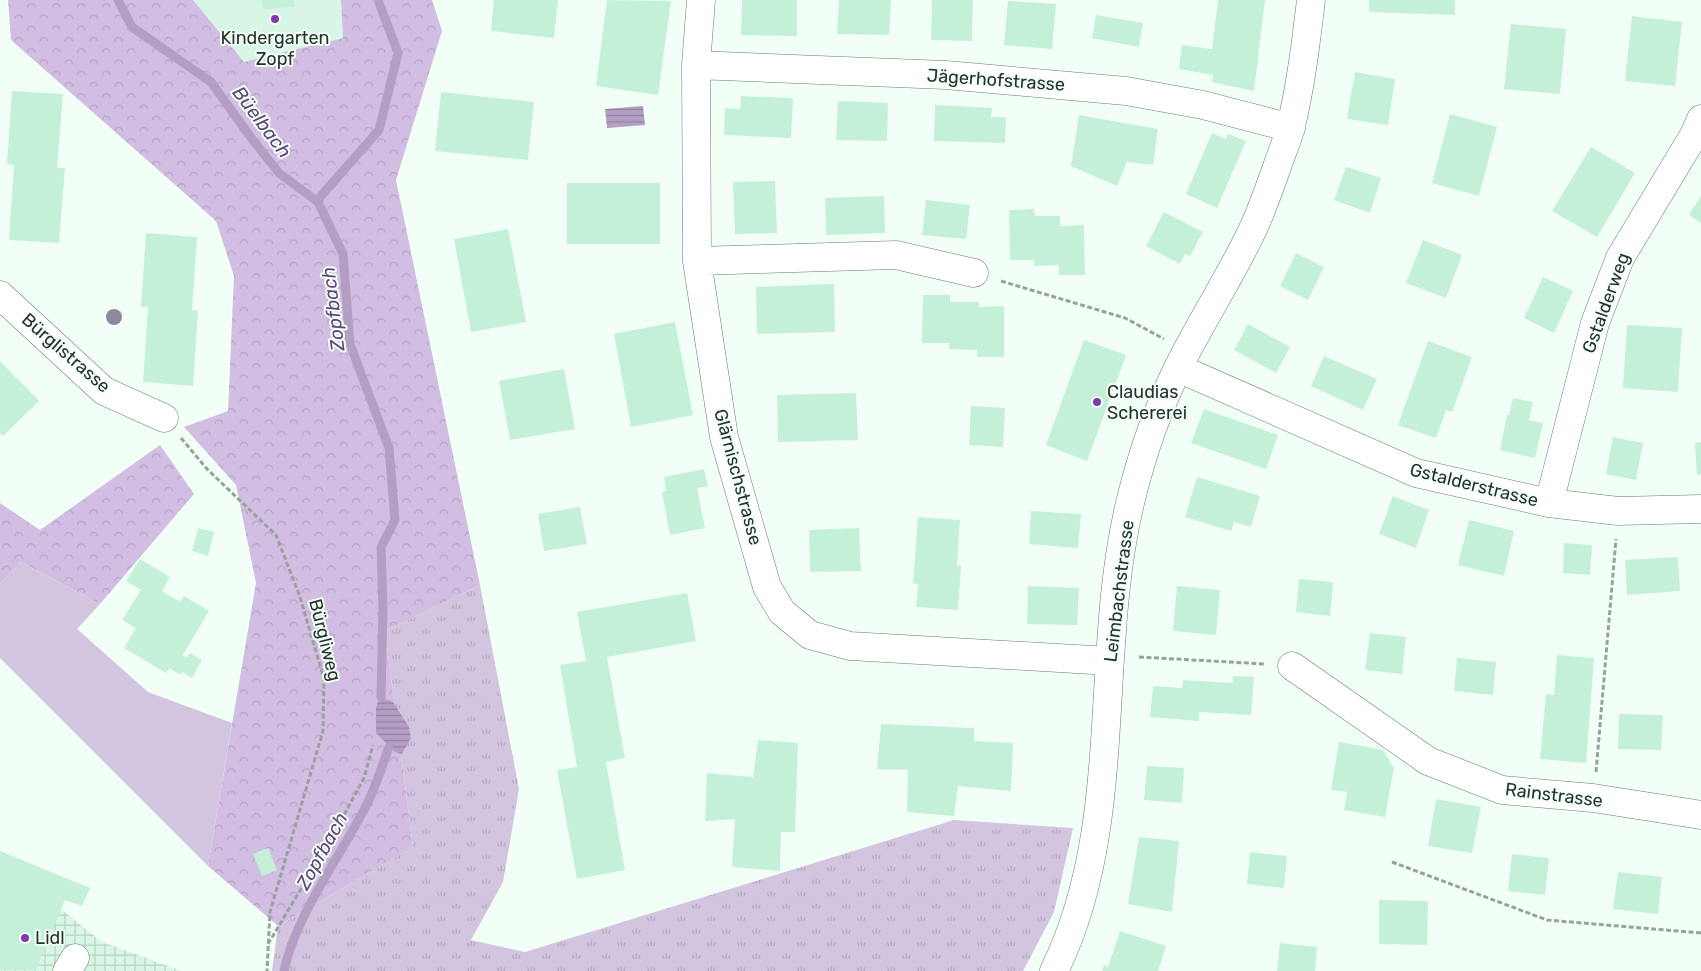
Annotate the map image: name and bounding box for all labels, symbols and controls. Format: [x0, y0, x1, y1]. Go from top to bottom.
marker: Kindergarten Zopf [269, 13, 281, 25]
place label: Kindergarten Zopf [220, 27, 330, 70]
street label: Jägerhofstrasse [926, 64, 1066, 96]
water label: Büelbach [228, 82, 296, 162]
street label: Gstalderweg [1578, 250, 1634, 356]
water label: Zopfbach [316, 266, 350, 353]
street label: Bürglistrasse [17, 309, 115, 397]
place label: Claudias Schererei [1107, 381, 1187, 424]
marker: Claudias Schererei [1091, 396, 1103, 408]
street label: Glärnischstrasse [709, 407, 767, 547]
street label: Gstalderstrasse [1407, 458, 1541, 512]
street label: Leimbachstrasse [1099, 519, 1139, 663]
street label: Bürgliweg [304, 597, 346, 683]
street label: Rainstrasse [1504, 778, 1604, 812]
water label: Zopfbach [291, 808, 353, 894]
place label: Lidl [35, 927, 65, 949]
marker: Lidl [19, 932, 31, 944]

